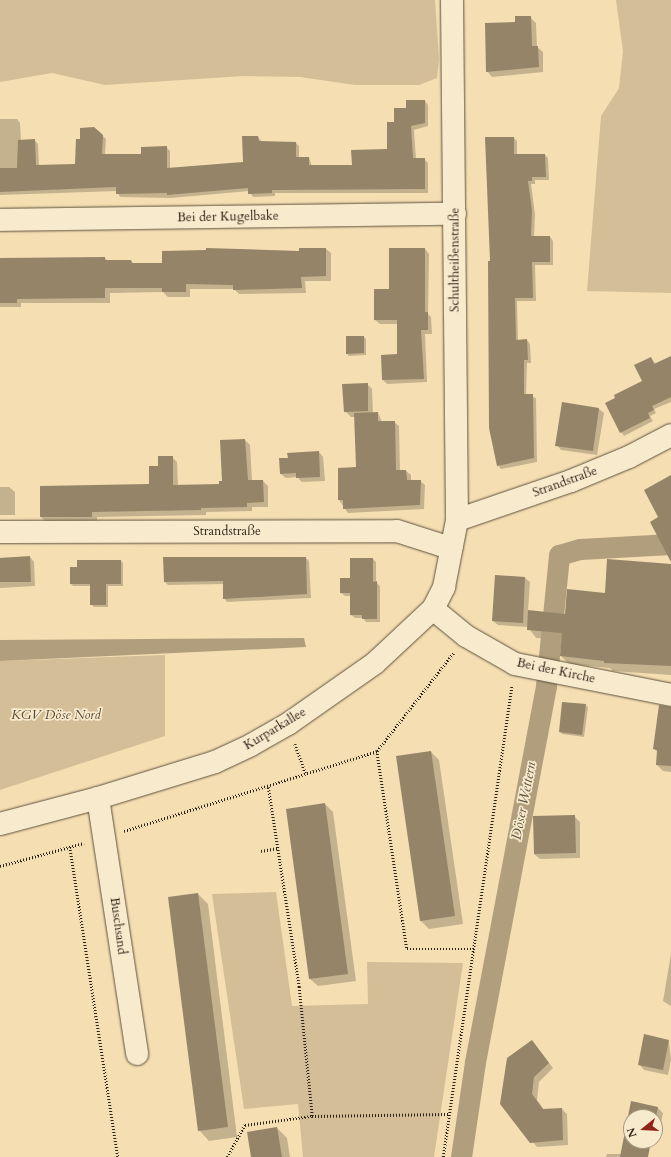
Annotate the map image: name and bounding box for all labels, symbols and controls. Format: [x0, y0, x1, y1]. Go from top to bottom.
street label: Bei der Kugelbake [177, 208, 279, 226]
street label: Schultheißenstraße [447, 208, 463, 312]
street label: Strandstraße [531, 463, 599, 501]
street label: Strandstraße [193, 523, 261, 539]
street label: Bei der Kirche [515, 655, 597, 687]
street label: Kurparkallee [241, 704, 309, 754]
park label: KGV Döse Nord [11, 707, 101, 723]
water label: Döser Wettern [508, 761, 540, 841]
street label: Buschsand [106, 896, 130, 956]
north arrow [623, 1109, 663, 1149]
text: N [623, 1126, 641, 1139]

